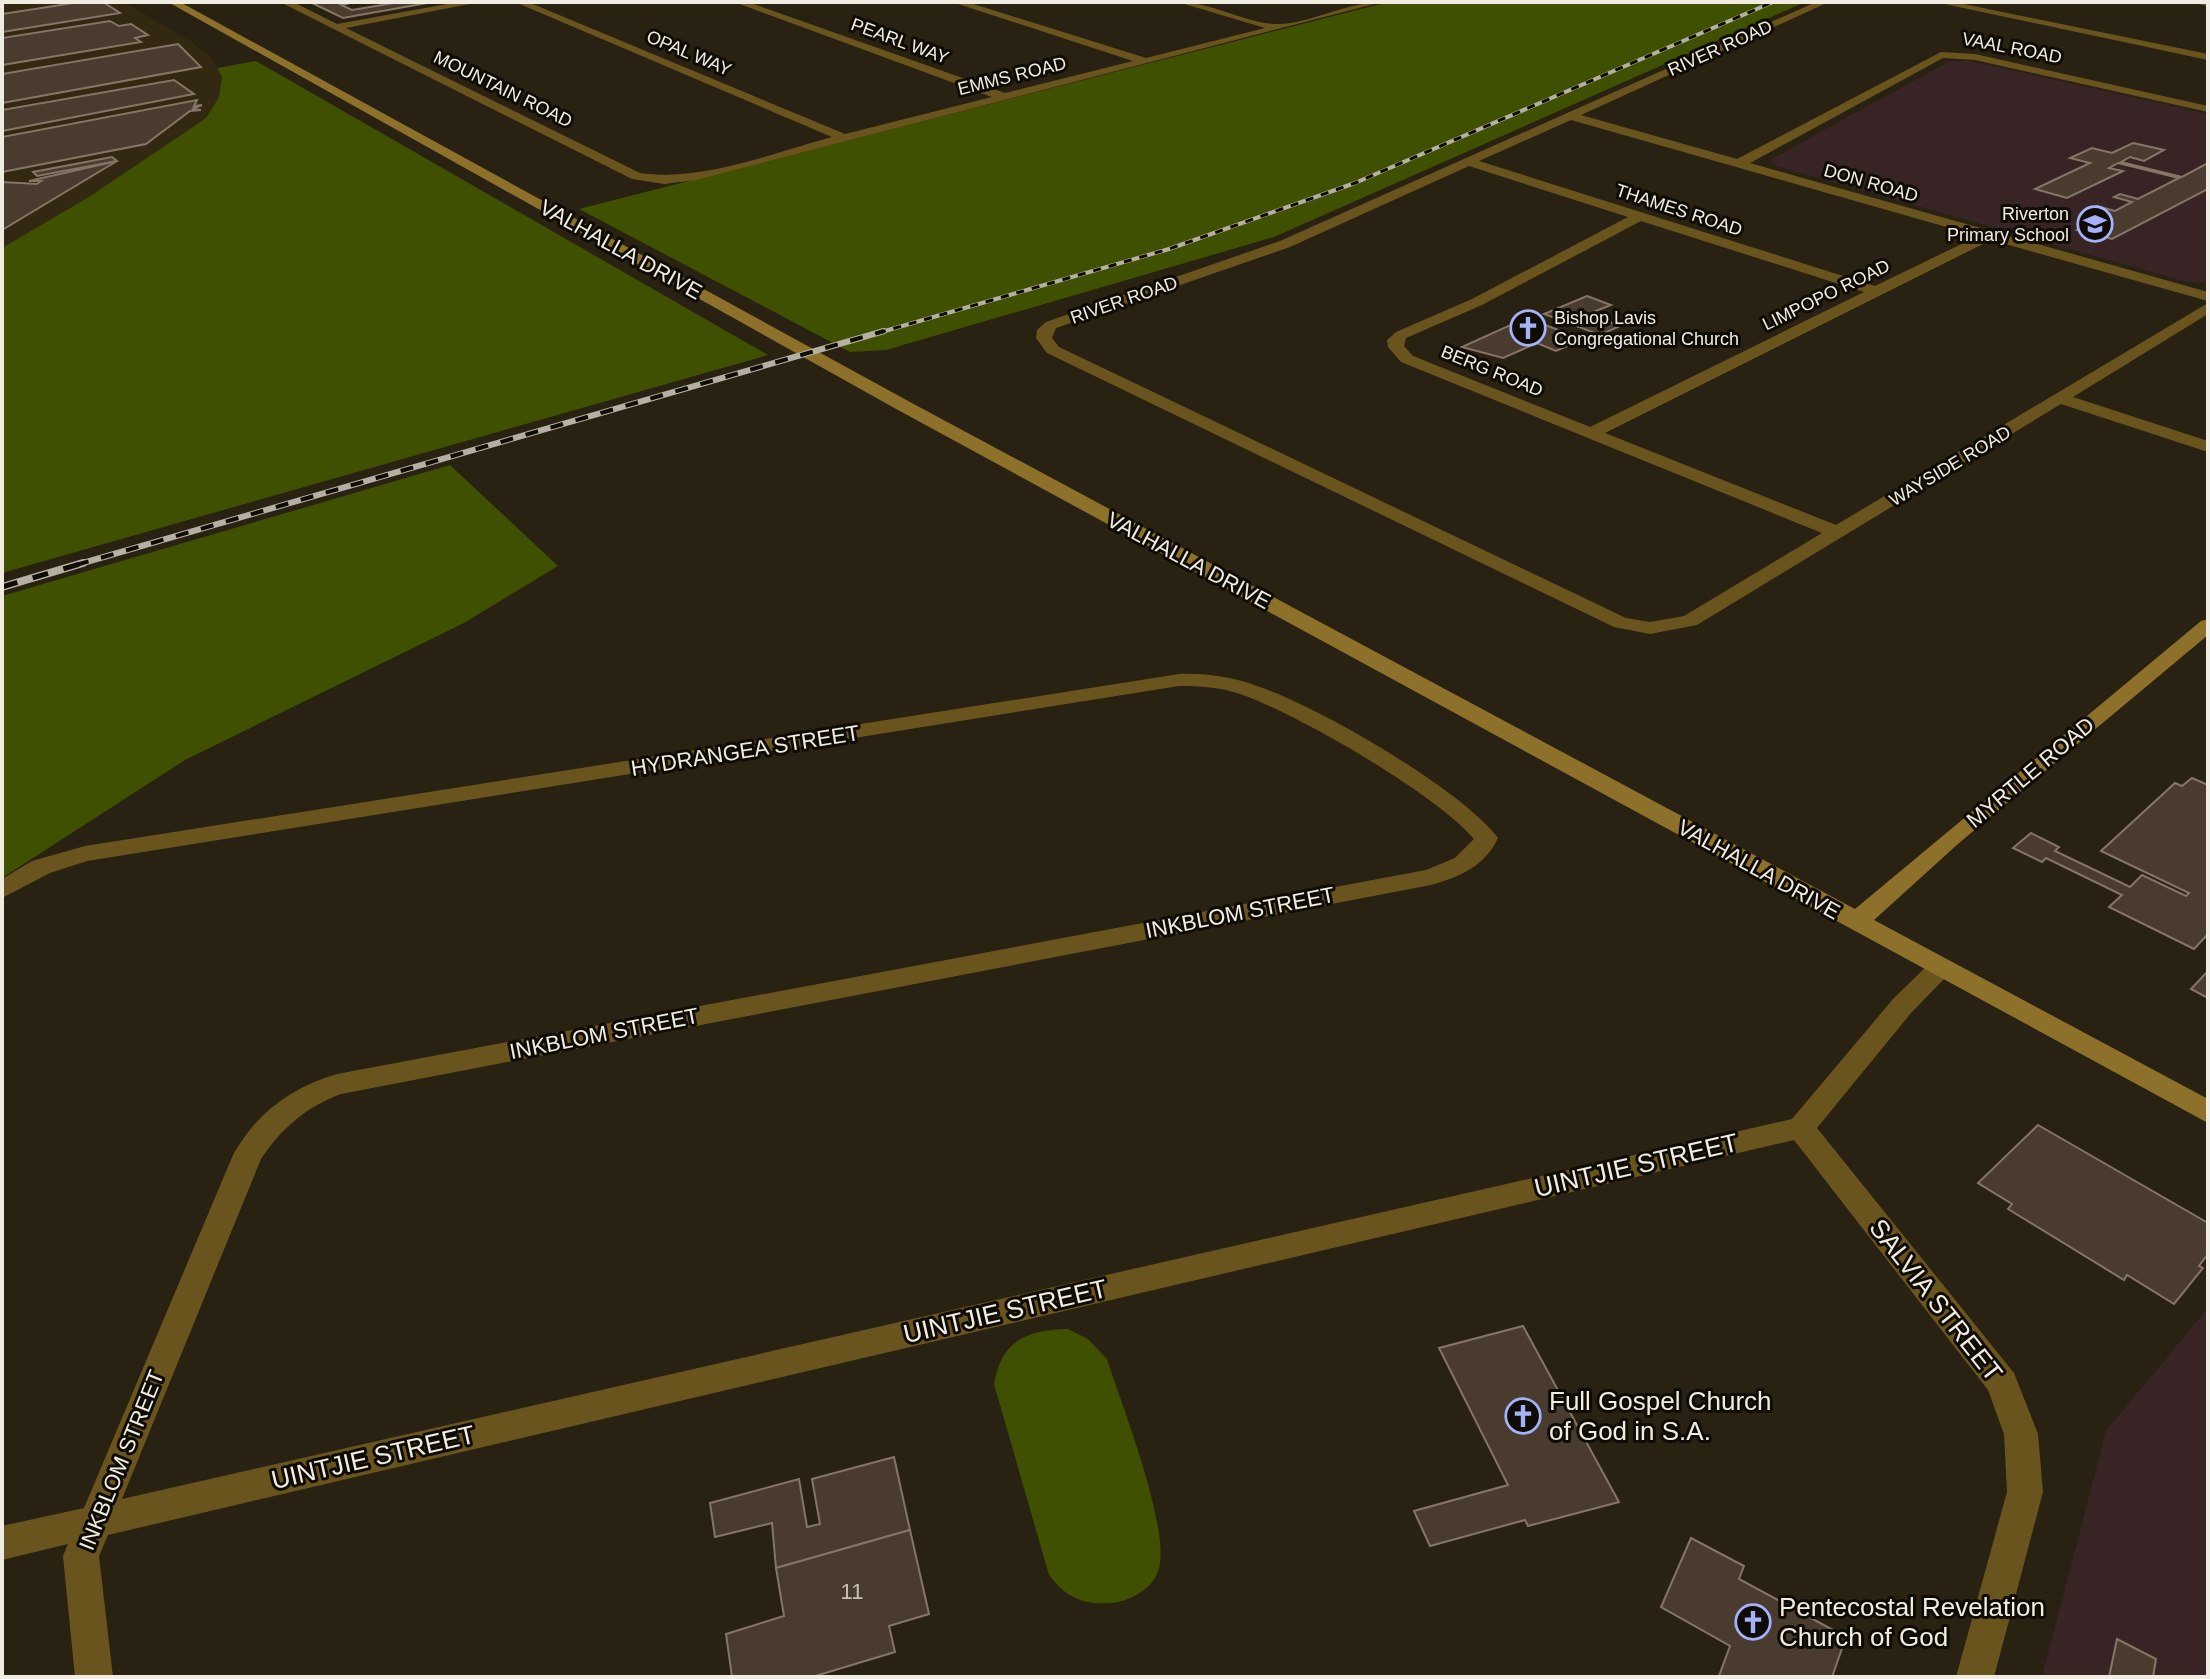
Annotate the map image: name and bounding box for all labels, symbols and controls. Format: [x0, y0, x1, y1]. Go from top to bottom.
street label: PEARL WAY [848, 14, 952, 68]
street label: RIVER ROAD [1665, 16, 1775, 80]
street label: OPAL WAY [644, 26, 734, 80]
street label: VAAL ROAD [1961, 29, 2063, 67]
street label: MOUNTAIN ROAD [430, 47, 576, 131]
street label: EMMS ROAD [956, 53, 1068, 99]
street label: DON ROAD [1822, 160, 1920, 206]
street label: THAMES ROAD [1613, 180, 1745, 240]
street label: VALHALLA DRIVE [535, 194, 706, 304]
place label: Riverton Primary School [1947, 204, 2069, 245]
school or university icon: Riverton Primary School [2076, 205, 2114, 243]
street label: LIMPOPO ROAD [1759, 256, 1893, 334]
street label: RIVER ROAD [1068, 272, 1180, 328]
place label: Bishop Lavis Congregational Church [1554, 308, 1739, 349]
church icon: Bishop Lavis Congregational Church [1509, 309, 1547, 347]
street label: BERG ROAD [1438, 341, 1546, 401]
street label: WAYSIDE ROAD [1886, 422, 2014, 510]
street label: VALHALLA DRIVE [1103, 507, 1275, 614]
street label: MYRTLE ROAD [1962, 712, 2099, 833]
street label: HYDRANGEA STREET [629, 720, 861, 781]
street label: VALHALLA DRIVE [1673, 814, 1844, 924]
street label: INKBLOM STREET [1144, 882, 1337, 943]
street label: INKBLOM STREET [508, 1003, 701, 1064]
street label: UINTJIE STREET [1531, 1127, 1741, 1203]
street label: SALVIA STREET [1863, 1213, 2009, 1387]
street label: UINTJIE STREET [900, 1273, 1110, 1349]
street label: INKBLOM STREET [74, 1367, 169, 1554]
place label: Full Gospel Church of God in S.A. [1549, 1386, 1772, 1446]
church icon: Full Gospel Church of God in S.A. [1504, 1397, 1542, 1435]
street label: UINTJIE STREET [268, 1419, 478, 1495]
house number: 11 [841, 1579, 863, 1604]
place label: Pentecostal Revelation Church of God [1779, 1592, 2045, 1652]
church icon: Pentecostal Revelation Church of God [1734, 1603, 1772, 1641]

